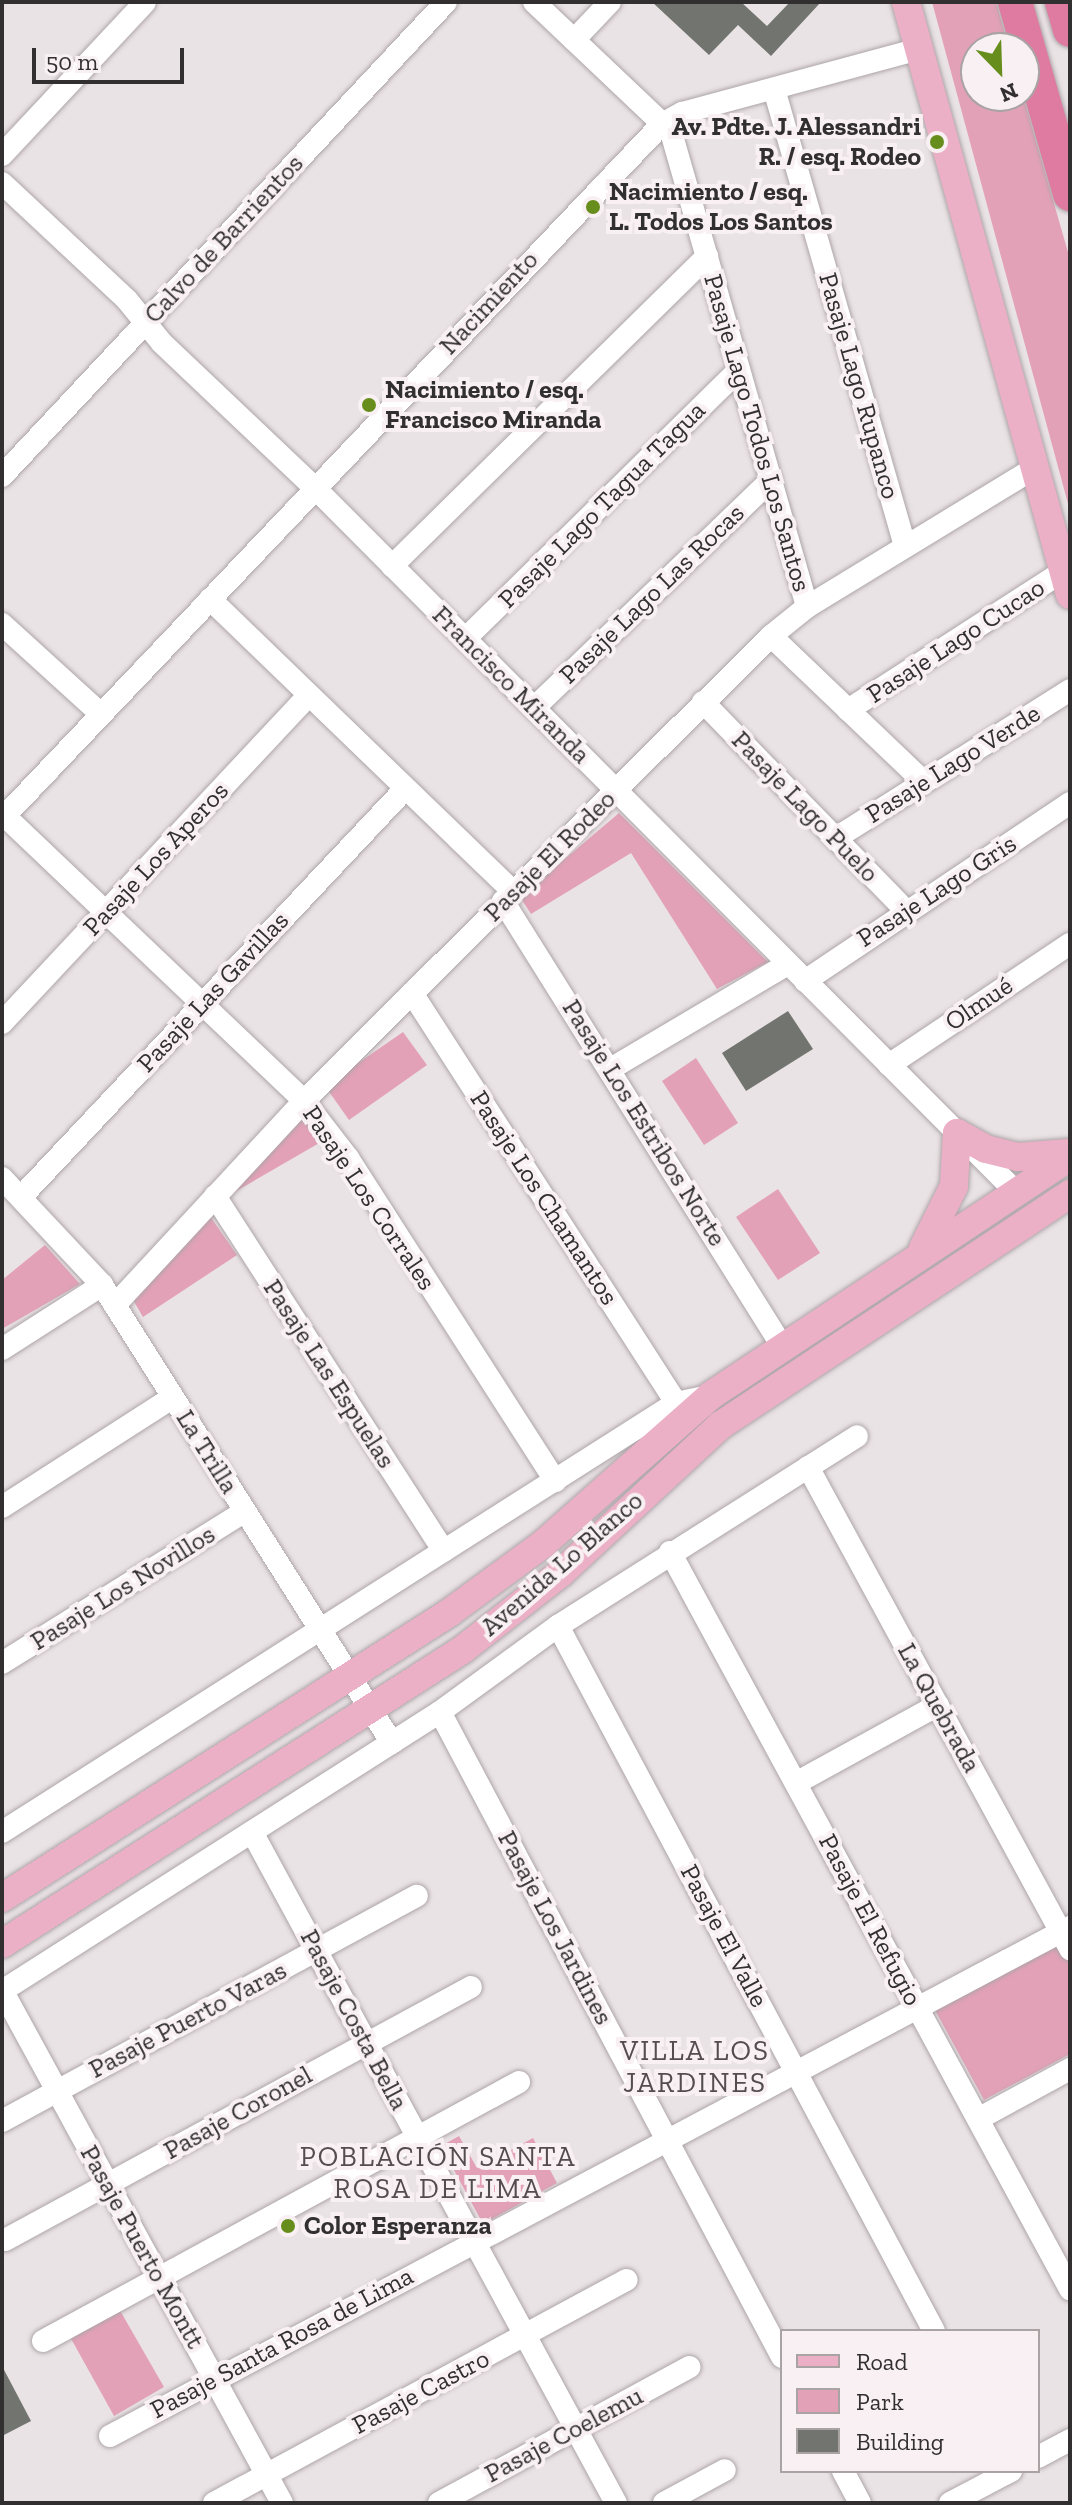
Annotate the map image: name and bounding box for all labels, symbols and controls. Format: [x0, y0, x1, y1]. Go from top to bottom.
scale bar [36, 32, 188, 82]
north arrow [960, 32, 1040, 112]
text: 50 m [46, 47, 98, 76]
text: N [996, 77, 1022, 108]
place label: Av. Pdte. J. Alessandri R. / esq. Rodeo [670, 111, 921, 172]
marker: Av. Pdte. J. Alessandri R. / esq. Rodeo [928, 133, 946, 151]
street label: Calvo de Barrientos [138, 148, 310, 330]
place label: Nacimiento / esq. L. Todos Los Santos [609, 176, 833, 238]
marker: Nacimiento / esq. L. Todos Los Santos [584, 198, 602, 216]
street label: Nacimiento [433, 245, 545, 361]
street label: Pasaje Lago Rupanco [812, 269, 906, 503]
street label: Pasaje Lago Todos Los Santos [697, 270, 817, 596]
place label: Nacimiento / esq. Francisco Miranda [385, 374, 601, 436]
street label: Pasaje Lago Tagua Tagua [492, 395, 712, 615]
marker: Nacimiento / esq. Francisco Miranda [360, 396, 378, 414]
street label: Pasaje Lago Las Rocas [553, 498, 751, 690]
street label: Pasaje Lago Cucao [861, 572, 1051, 710]
street label: Francisco Miranda [426, 600, 596, 770]
street label: Pasaje Lago Verde [860, 698, 1046, 830]
street label: Pasaje Lago Puelo [725, 725, 885, 889]
street label: Pasaje Los Aperos [77, 775, 235, 943]
street label: Pasaje El Rodeo [478, 784, 622, 928]
street label: Pasaje Lago Gris [851, 828, 1023, 954]
street label: Pasaje Las Gavillas [131, 905, 295, 1079]
street label: Olmué [939, 970, 1019, 1038]
street label: Pasaje Los Estribos Norte [555, 994, 733, 1252]
street label: Pasaje Los Chamantos [463, 1085, 625, 1311]
street label: Pasaje Los Corrales [296, 1100, 442, 1296]
street label: Pasaje Las Espuelas [256, 1274, 402, 1474]
street label: La Trilla [169, 1404, 245, 1500]
street label: Avenida Lo Blanco [475, 1485, 649, 1643]
street label: Pasaje Los Novillos [25, 1519, 221, 1657]
street label: La Quebrada [891, 1638, 987, 1778]
street label: Pasaje Los Jardines [491, 1826, 619, 2030]
street label: Pasaje El Refugio [812, 1829, 928, 2011]
street label: Pasaje El Valle [673, 1859, 775, 2013]
street label: Pasaje Costa Bella [293, 1924, 415, 2116]
street label: Pasaje Puerto Varas [84, 1955, 292, 2085]
district label: VILLA LOS JARDINES [620, 2034, 770, 2100]
street label: Pasaje Coronel [159, 2060, 317, 2166]
street label: Pasaje Puerto Montt [73, 2140, 211, 2354]
district label: POBLACIÓN SANTA ROSA DE LIMA [300, 2140, 576, 2206]
place label: Color Esperanza [304, 2210, 492, 2242]
marker: Color Esperanza [279, 2217, 297, 2235]
street label: Pasaje Santa Rosa de Lima [145, 2260, 419, 2426]
legend [780, 2329, 1040, 2473]
street label: Pasaje Castro [347, 2343, 495, 2441]
text: Road [856, 2347, 908, 2376]
street label: Pasaje Coelemu [480, 2380, 648, 2490]
text: Park [856, 2387, 904, 2416]
text: Building [856, 2427, 944, 2456]

